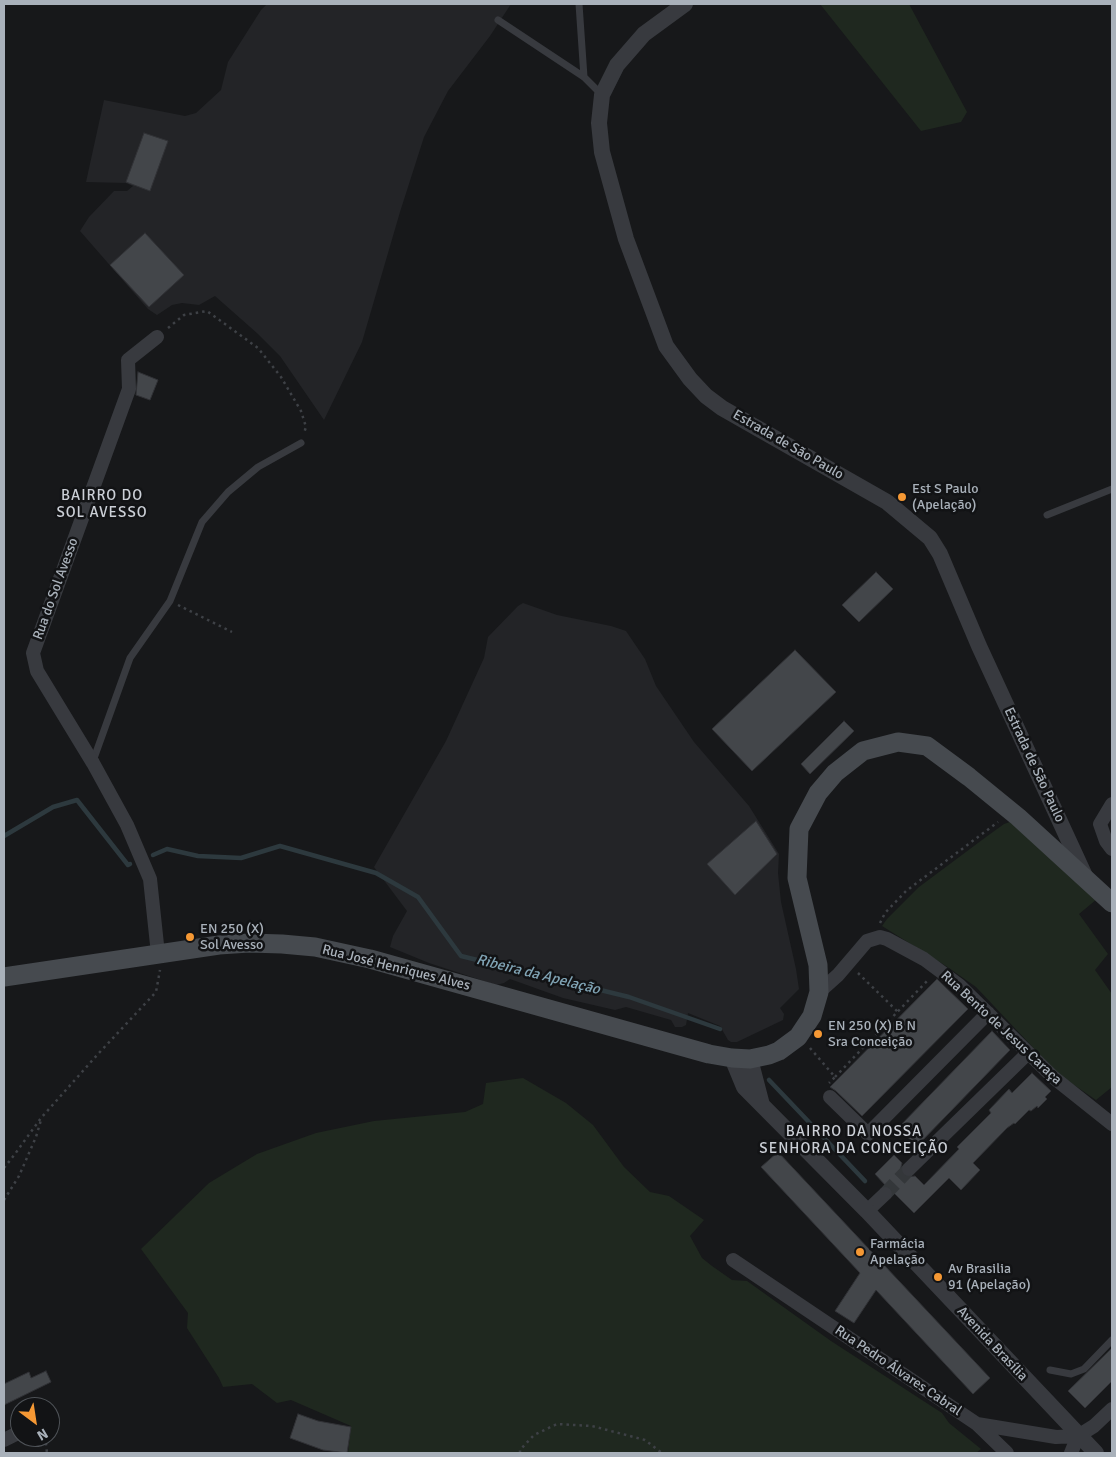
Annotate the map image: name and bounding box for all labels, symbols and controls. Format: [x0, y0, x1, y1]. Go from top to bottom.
street label: Estrada de São Paulo [730, 406, 846, 484]
place label: Est S Paulo (Apelação) [912, 481, 979, 514]
district label: BAIRRO DO SOL AVESSO [55, 487, 149, 522]
marker: Est S Paulo (Apelação) [896, 491, 908, 503]
street label: Rua do Sol Avesso [30, 536, 82, 642]
street label: Estrada de São Paulo [1000, 705, 1068, 825]
place label: EN 250 (X) Sol Avesso [200, 921, 264, 954]
marker: EN 250 (X) Sol Avesso [184, 931, 196, 943]
street label: Rua José Henriques Alves [320, 941, 472, 995]
water label: Ribeira da Apelação [474, 951, 602, 999]
street label: Rua Bento de Jesus Caraça [937, 968, 1065, 1088]
place label: EN 250 (X) B N Sra Conceição [828, 1018, 916, 1050]
marker: EN 250 (X) B N Sra Conceição [812, 1028, 824, 1040]
district label: BAIRRO DA NOSSA SENHORA DA CONCEIÇÃO [757, 1123, 951, 1158]
place label: Farmácia Apelação [870, 1236, 925, 1268]
marker: Farmácia Apelação [854, 1246, 866, 1258]
place label: Av Brasilia 91 (Apelação) [948, 1261, 1031, 1294]
marker: Av Brasilia 91 (Apelação) [932, 1271, 944, 1283]
street label: Avenida Brasília [953, 1303, 1031, 1385]
street label: Rua Pedro Álvares Cabral [831, 1322, 965, 1420]
north arrow [10, 1397, 60, 1447]
text: N [34, 1425, 51, 1444]

